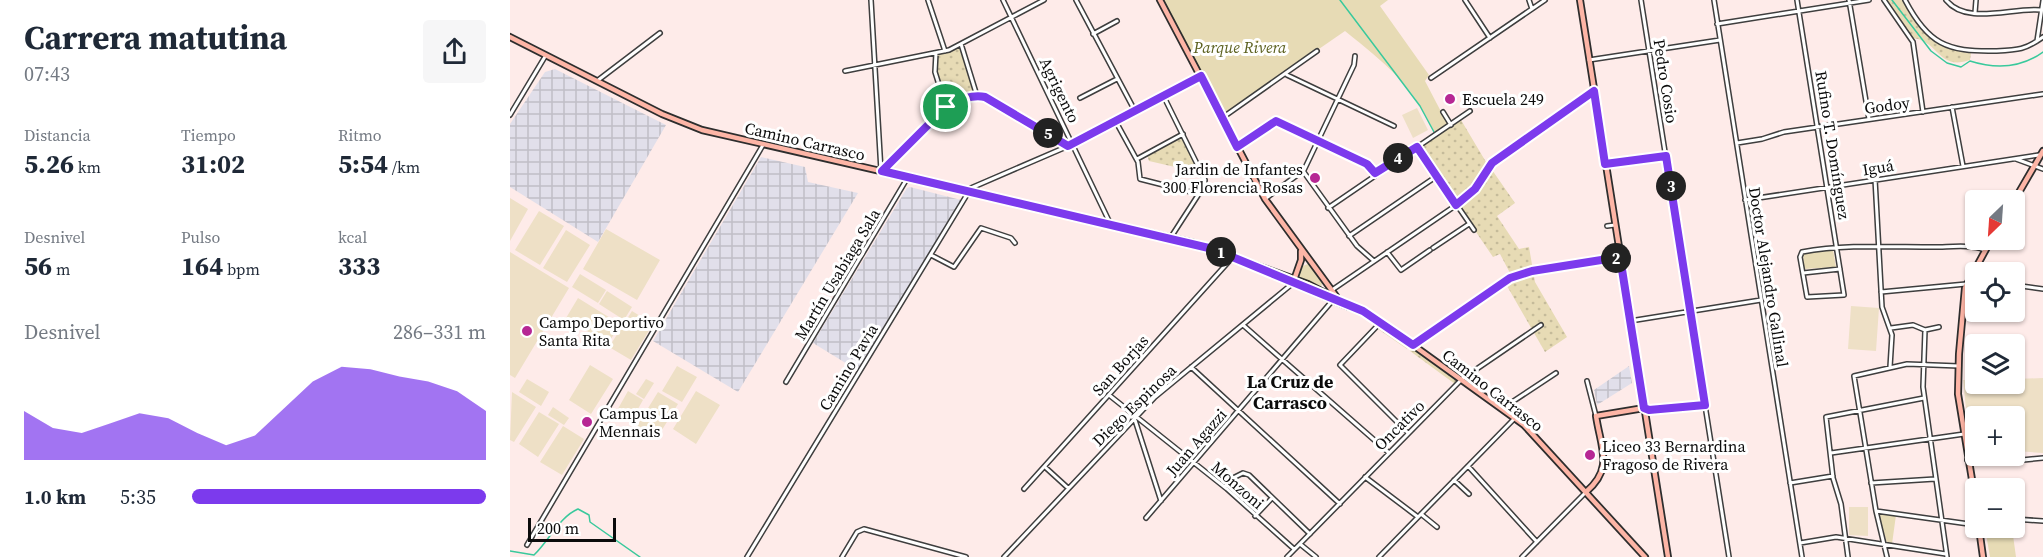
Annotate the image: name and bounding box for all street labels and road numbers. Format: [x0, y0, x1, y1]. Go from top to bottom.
street label: Pedro Cosio [1648, 37, 1684, 125]
street label: Agrigento [1035, 54, 1085, 127]
street label: Rufino T. Domínguez [1810, 69, 1856, 221]
street label: Godoy [1863, 91, 1912, 119]
street label: Camino Carrasco [743, 116, 867, 166]
street label: Iguá [1861, 154, 1896, 180]
street label: Doctor Alejandro Gallinal [1744, 185, 1794, 369]
street label: Martín Usabiaga Sala [789, 203, 885, 344]
street label: Camino Pavia [813, 319, 883, 415]
street label: San Borjas [1087, 330, 1153, 400]
street label: Camino Carrasco [1438, 344, 1548, 437]
street label: Diego Espinosa [1087, 359, 1181, 451]
street label: Oncativo [1369, 395, 1429, 455]
street label: Juan Agazzi [1160, 404, 1231, 481]
street label: Monzoni [1207, 456, 1269, 514]

